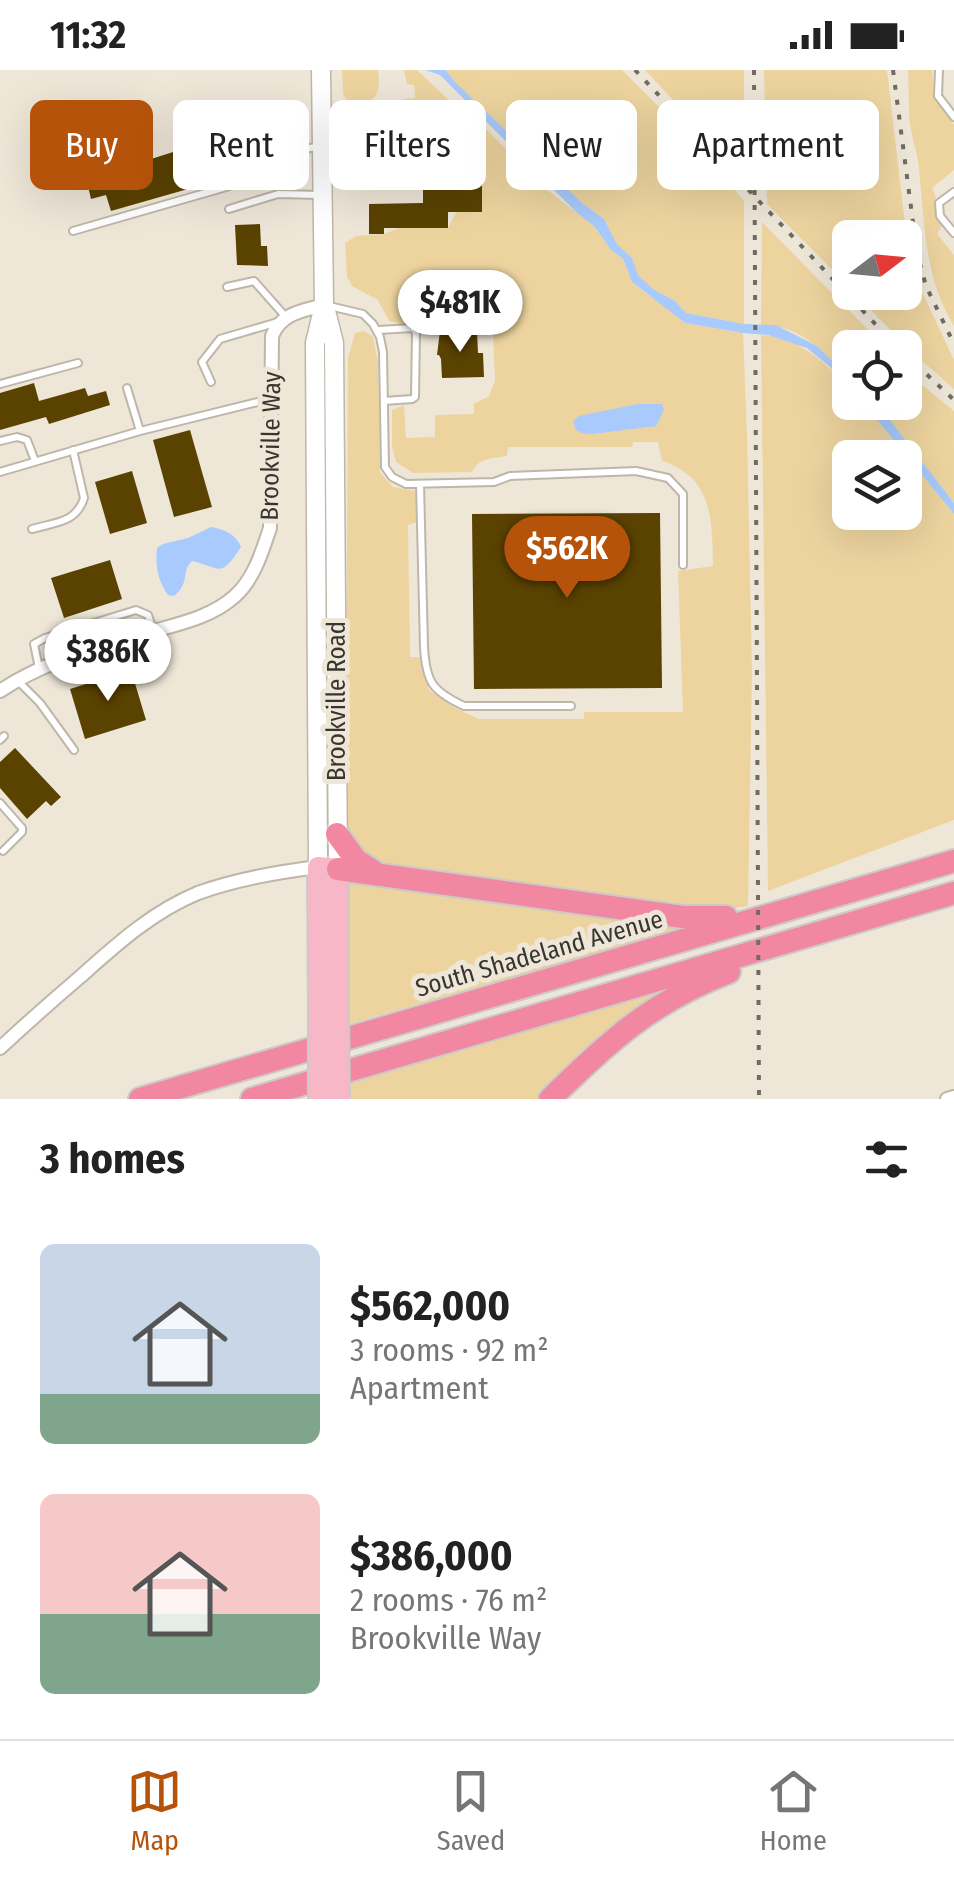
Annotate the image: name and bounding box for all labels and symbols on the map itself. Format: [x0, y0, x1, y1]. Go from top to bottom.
north arrow [832, 220, 922, 310]
pin: $481K [390, 270, 530, 355]
street label: Brookville Way [255, 371, 287, 521]
pin: $562K [497, 516, 637, 601]
pin: $386K [38, 619, 178, 704]
street label: Brookville Road [322, 621, 352, 781]
street label: South Shadeland Avenue [412, 904, 666, 1004]

